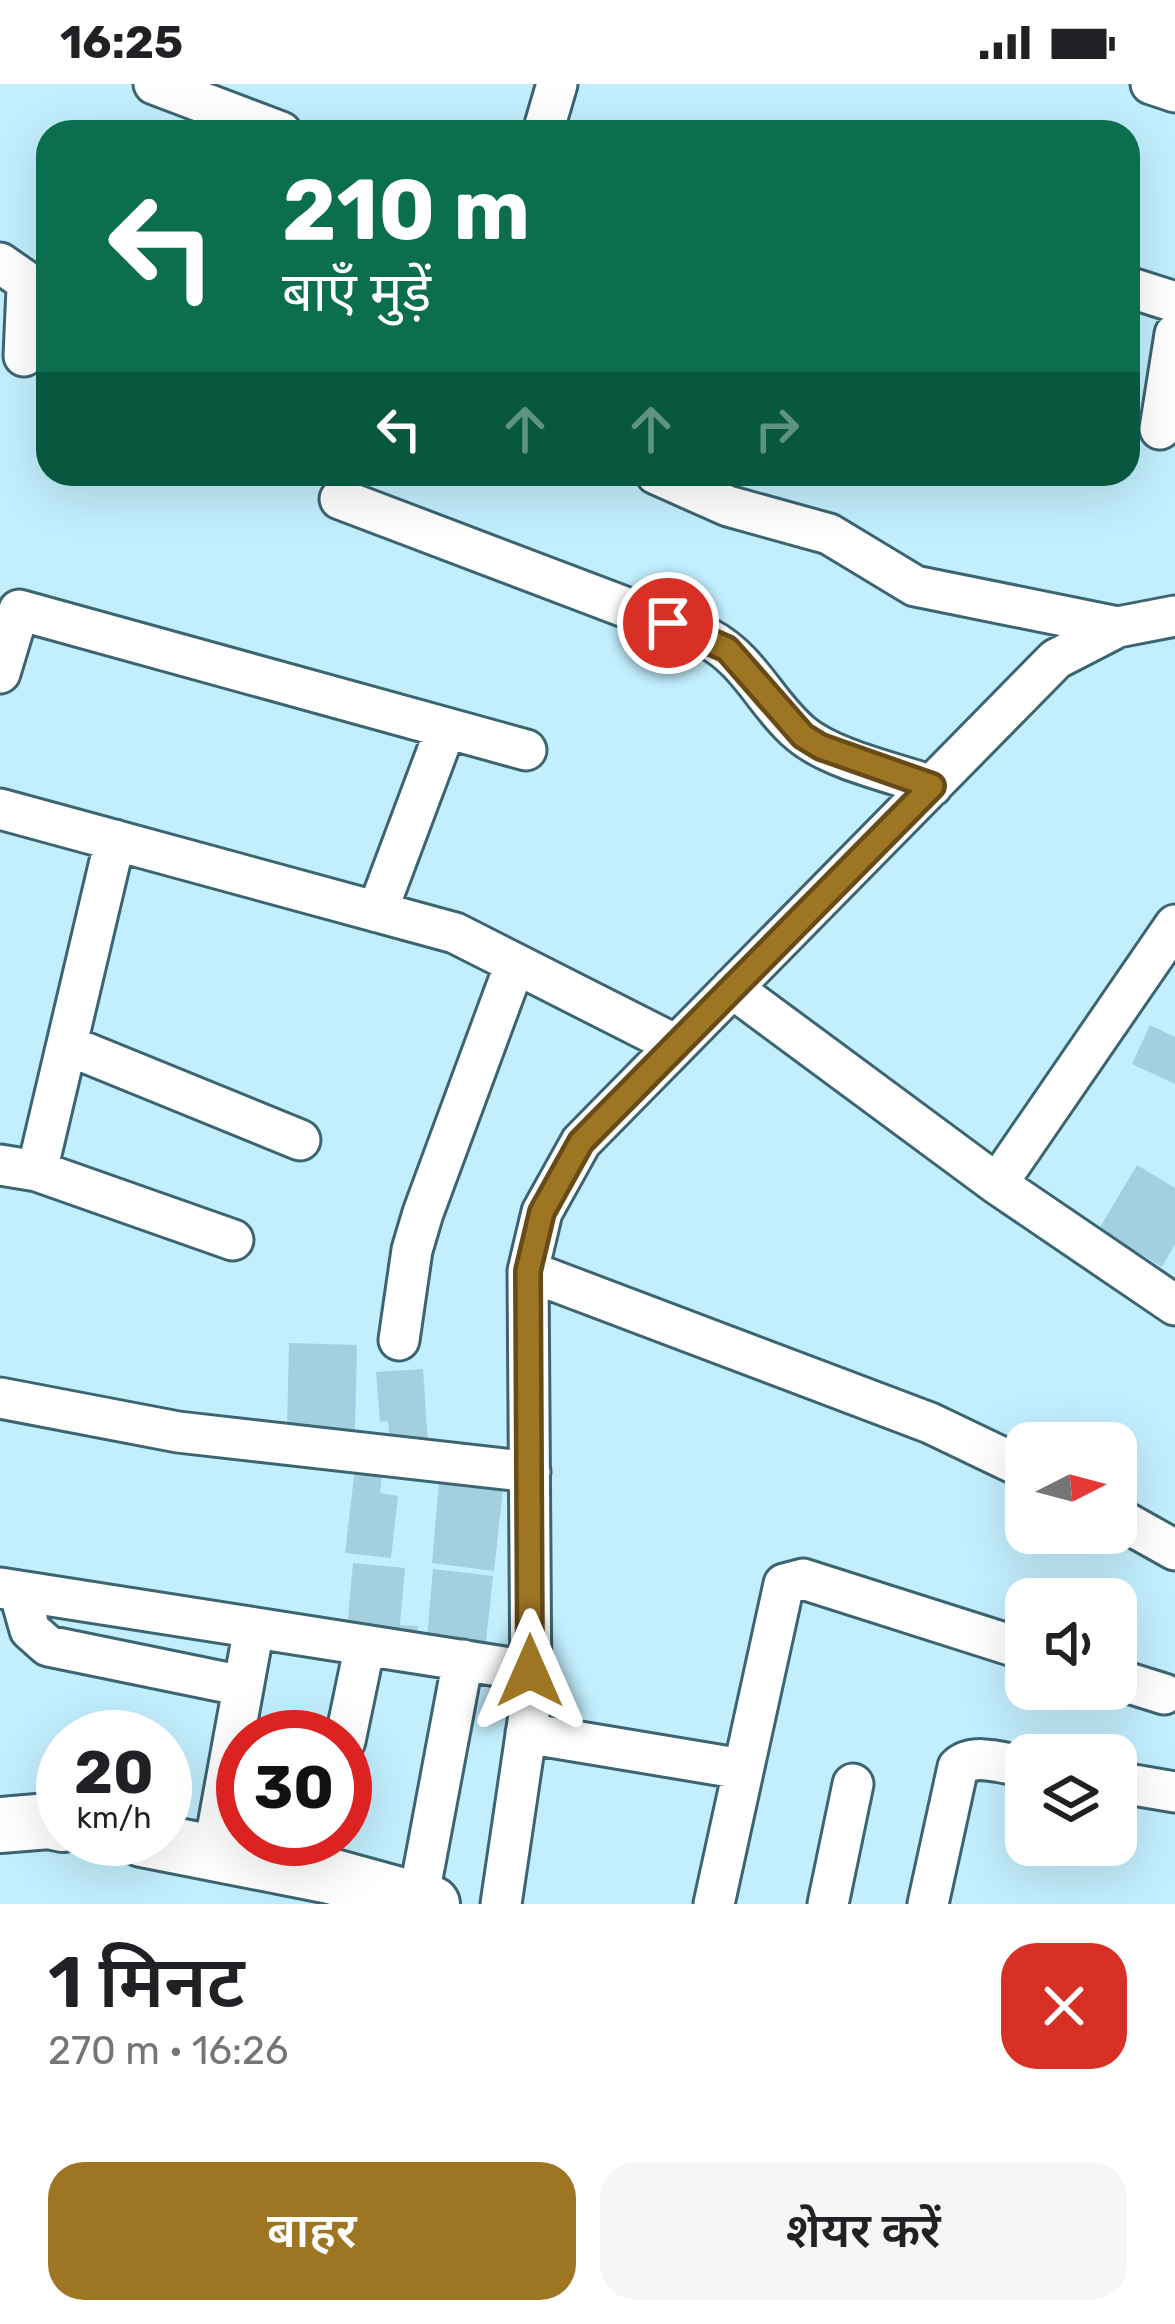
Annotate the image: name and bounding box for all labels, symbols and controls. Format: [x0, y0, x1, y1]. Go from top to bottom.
text: 16:25 [60, 16, 183, 69]
text: 210 m [282, 160, 530, 260]
icon: left [84, 168, 240, 324]
text: बाएँ मुड़ें [282, 261, 431, 325]
icon: left [366, 396, 432, 462]
icon: ahead [492, 396, 558, 462]
icon: ahead [618, 396, 684, 462]
icon: right [744, 396, 810, 462]
pin [617, 572, 719, 674]
icon: arrive [635, 590, 701, 656]
north arrow [1005, 1422, 1137, 1554]
map controls [1005, 1422, 1137, 1866]
button: sound [1005, 1578, 1137, 1710]
position arrow [467, 1608, 593, 1734]
speed limit sign: 30 [216, 1710, 372, 1866]
button: layers [1005, 1734, 1137, 1866]
text: 20 [74, 1737, 154, 1808]
text: km/h [77, 1800, 151, 1836]
text: 1 मिनट [48, 1940, 245, 2025]
button: close [1001, 1943, 1127, 2069]
text: 270 m · 16:26 [48, 2028, 288, 2074]
button: बाहर [48, 2162, 576, 2300]
button: शेयर करें [600, 2162, 1127, 2300]

